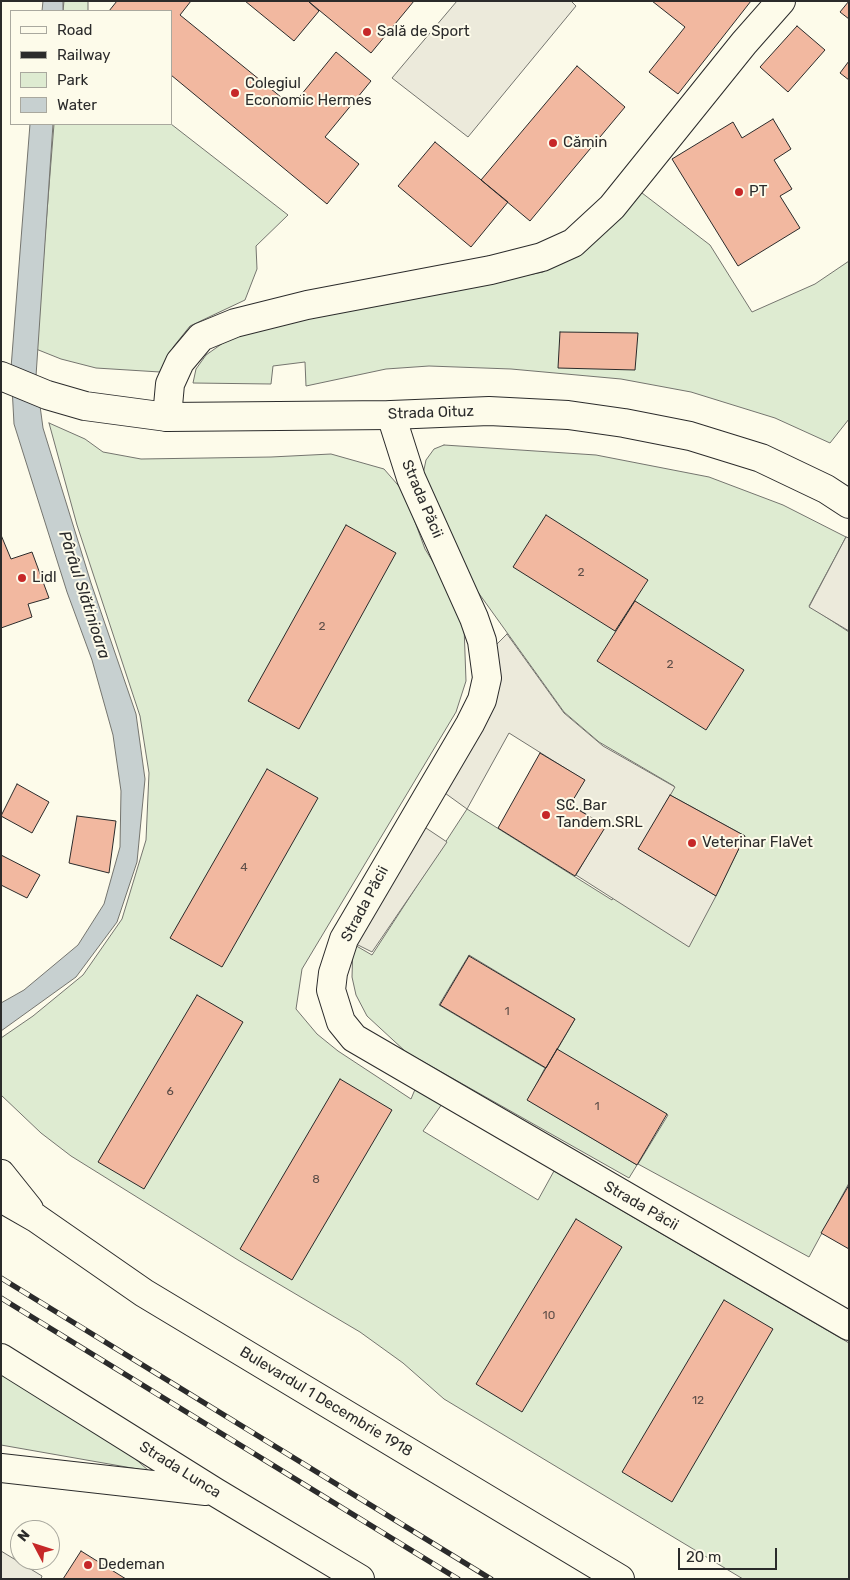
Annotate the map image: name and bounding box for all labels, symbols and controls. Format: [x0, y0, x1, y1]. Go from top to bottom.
legend [10, 10, 172, 125]
text: Road [57, 21, 93, 39]
place label: Sală de Sport [377, 23, 470, 41]
marker: Sală de Sport [361, 26, 373, 38]
text: Railway [57, 46, 111, 64]
text: Park [57, 71, 88, 89]
place label: Colegiul Economic Hermes [245, 75, 372, 110]
marker: Colegiul Economic Hermes [229, 87, 241, 99]
text: Water [57, 96, 97, 114]
place label: Cămin [563, 134, 607, 152]
marker: Cămin [547, 137, 559, 149]
place label: PT [749, 183, 767, 201]
marker: PT [733, 186, 745, 198]
street label: Strada Oituz [388, 403, 474, 423]
street label: Strada Păcii [397, 457, 447, 541]
water label: Pârâul Slătinioara [54, 529, 114, 661]
house number: 2 [577, 566, 585, 580]
place label: Lidl [32, 569, 57, 587]
marker: Lidl [16, 572, 28, 584]
house number: 2 [318, 620, 326, 634]
house number: 2 [666, 658, 674, 672]
place label: SC. Bar Tandem.SRL [556, 797, 643, 832]
marker: SC. Bar Tandem.SRL [540, 809, 552, 821]
place label: Veterinar FlaVet [702, 834, 813, 852]
marker: Veterinar FlaVet [686, 837, 698, 849]
house number: 4 [240, 861, 248, 875]
street label: Strada Păcii [338, 863, 392, 945]
house number: 1 [504, 1005, 510, 1019]
house number: 6 [166, 1085, 174, 1099]
house number: 1 [594, 1100, 600, 1114]
house number: 8 [312, 1173, 320, 1187]
street label: Strada Păcii [600, 1177, 682, 1235]
house number: 10 [543, 1309, 555, 1323]
street label: Bulevardul 1 Decembrie 1918 [236, 1343, 416, 1461]
house number: 12 [692, 1394, 704, 1408]
street label: Strada Lunca [136, 1438, 224, 1502]
north arrow [10, 1520, 60, 1570]
text: N [14, 1526, 34, 1545]
scale bar [680, 1538, 779, 1570]
text: 20 m [686, 1548, 721, 1566]
place label: Dedeman [98, 1556, 165, 1574]
marker: Dedeman [82, 1559, 94, 1571]

